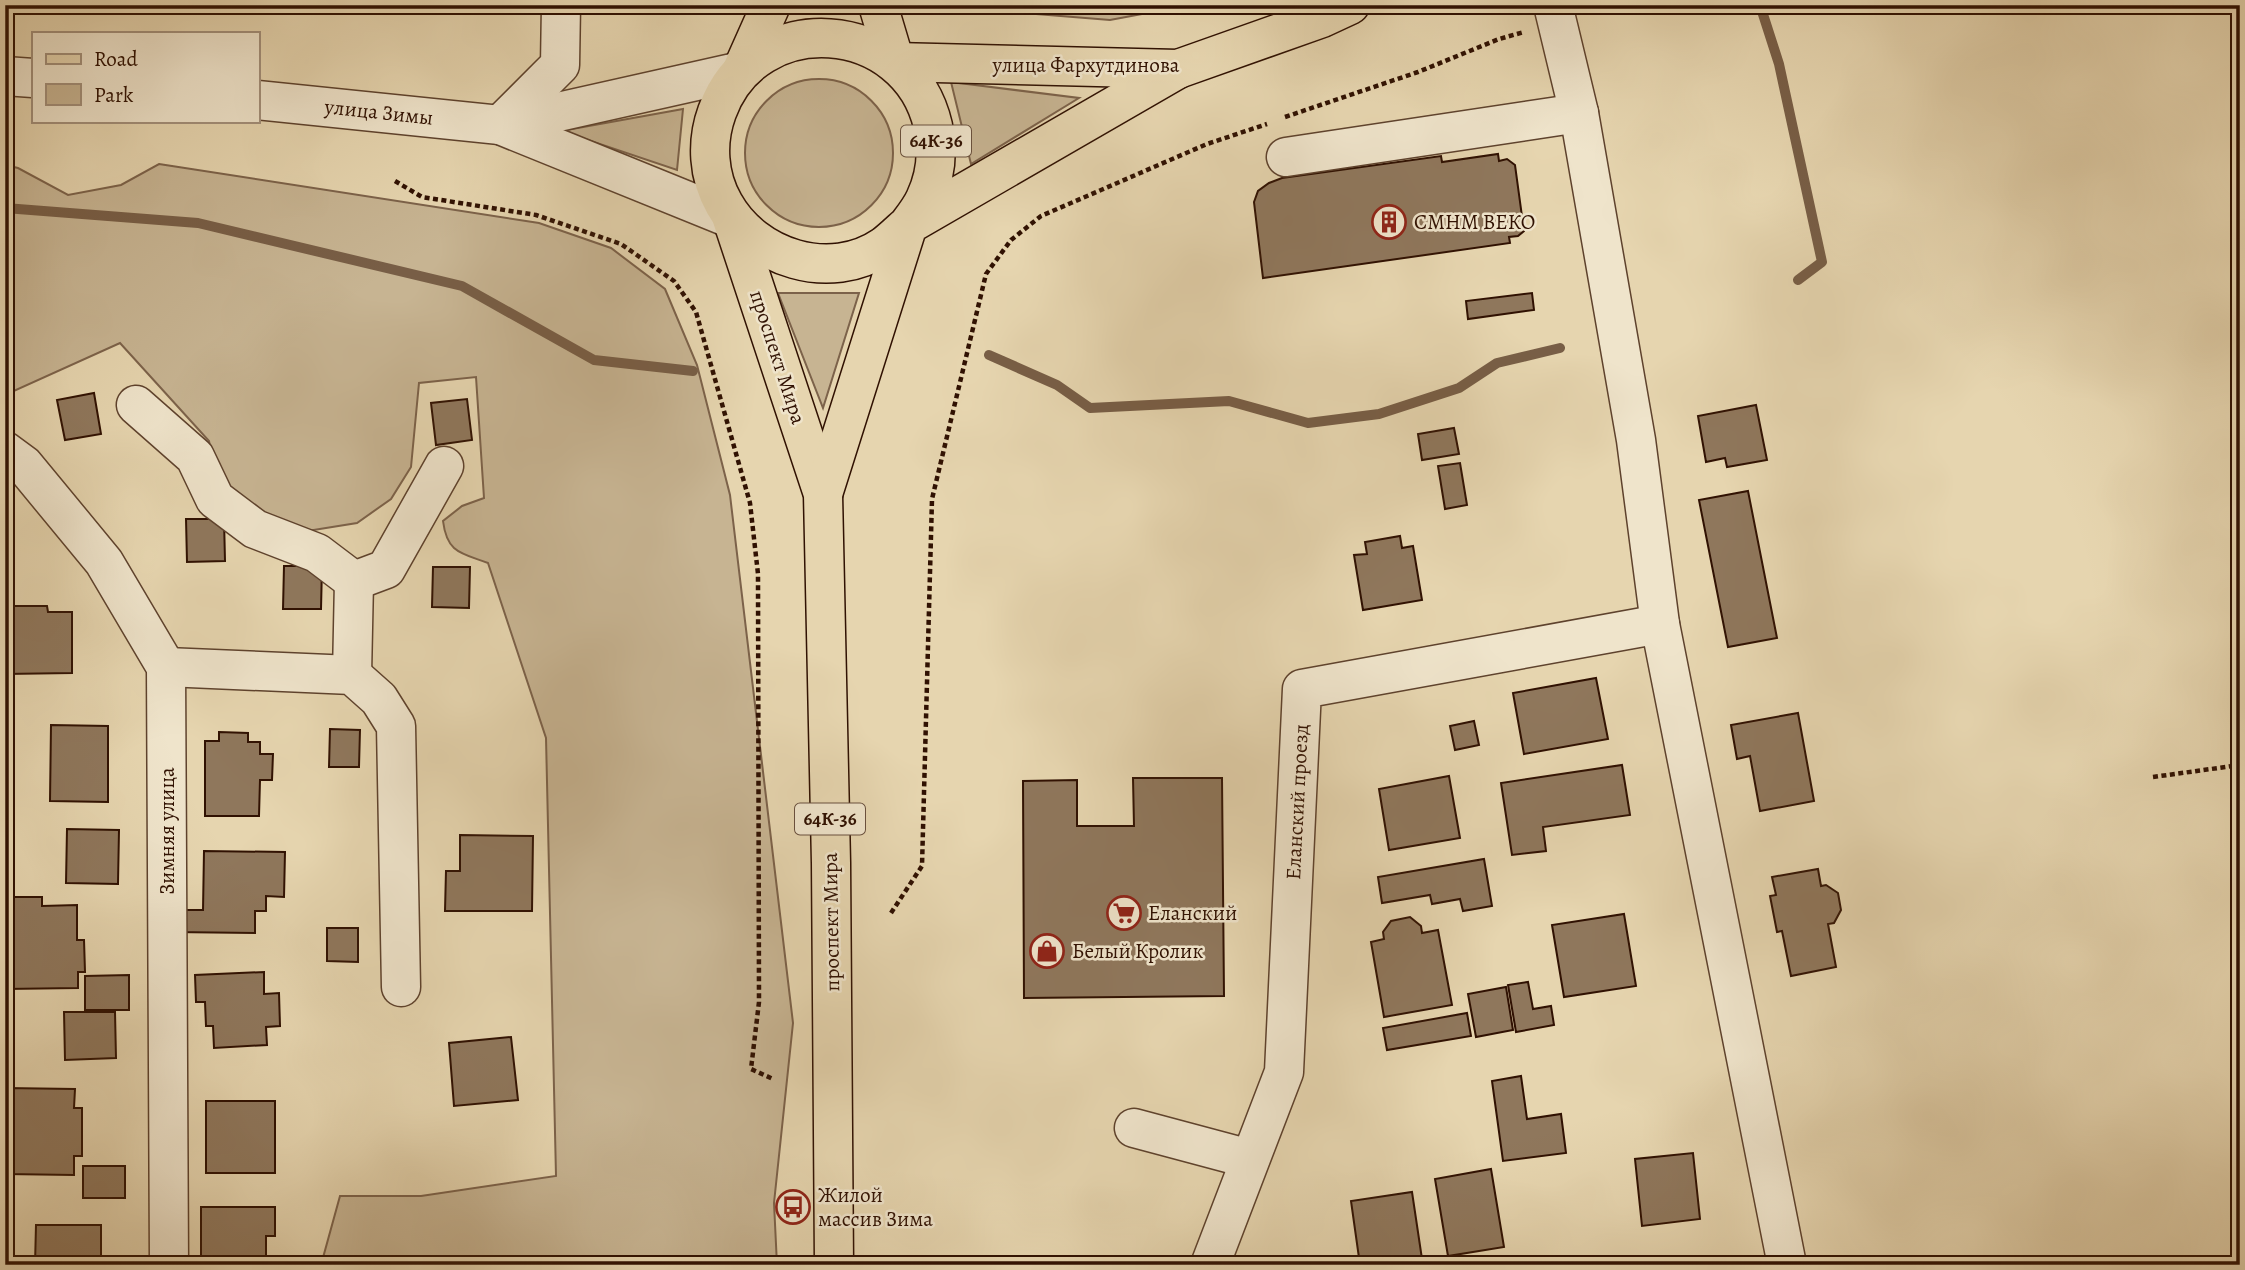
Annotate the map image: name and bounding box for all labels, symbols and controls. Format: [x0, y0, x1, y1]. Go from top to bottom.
legend [32, 32, 259, 122]
text: Road [94, 45, 138, 73]
street label: улица Фархутдинова [991, 51, 1180, 79]
text: Park [94, 81, 134, 109]
street label: улица Зимы [322, 92, 435, 132]
road number: 64К-36 [901, 125, 971, 156]
building icon: СМНМ ВЕКО [1370, 203, 1408, 241]
place label: СМНМ ВЕКО [1414, 208, 1535, 236]
street label: проспект Мира [743, 286, 813, 428]
street label: Еланский проезд [1279, 723, 1315, 881]
street label: Зимняя улица [153, 767, 181, 895]
road number: 64К-36 [795, 804, 865, 834]
street label: проспект Мира [816, 852, 846, 992]
supermarket icon: Еланский [1105, 894, 1143, 932]
place label: Еланский [1148, 899, 1237, 927]
shop icon: Белый Кролик [1028, 932, 1066, 970]
place label: Белый Кролик [1072, 937, 1203, 965]
place label: Жилой массив Зима [818, 1181, 933, 1233]
bus stop icon: Жилой массив Зима [774, 1188, 812, 1226]

